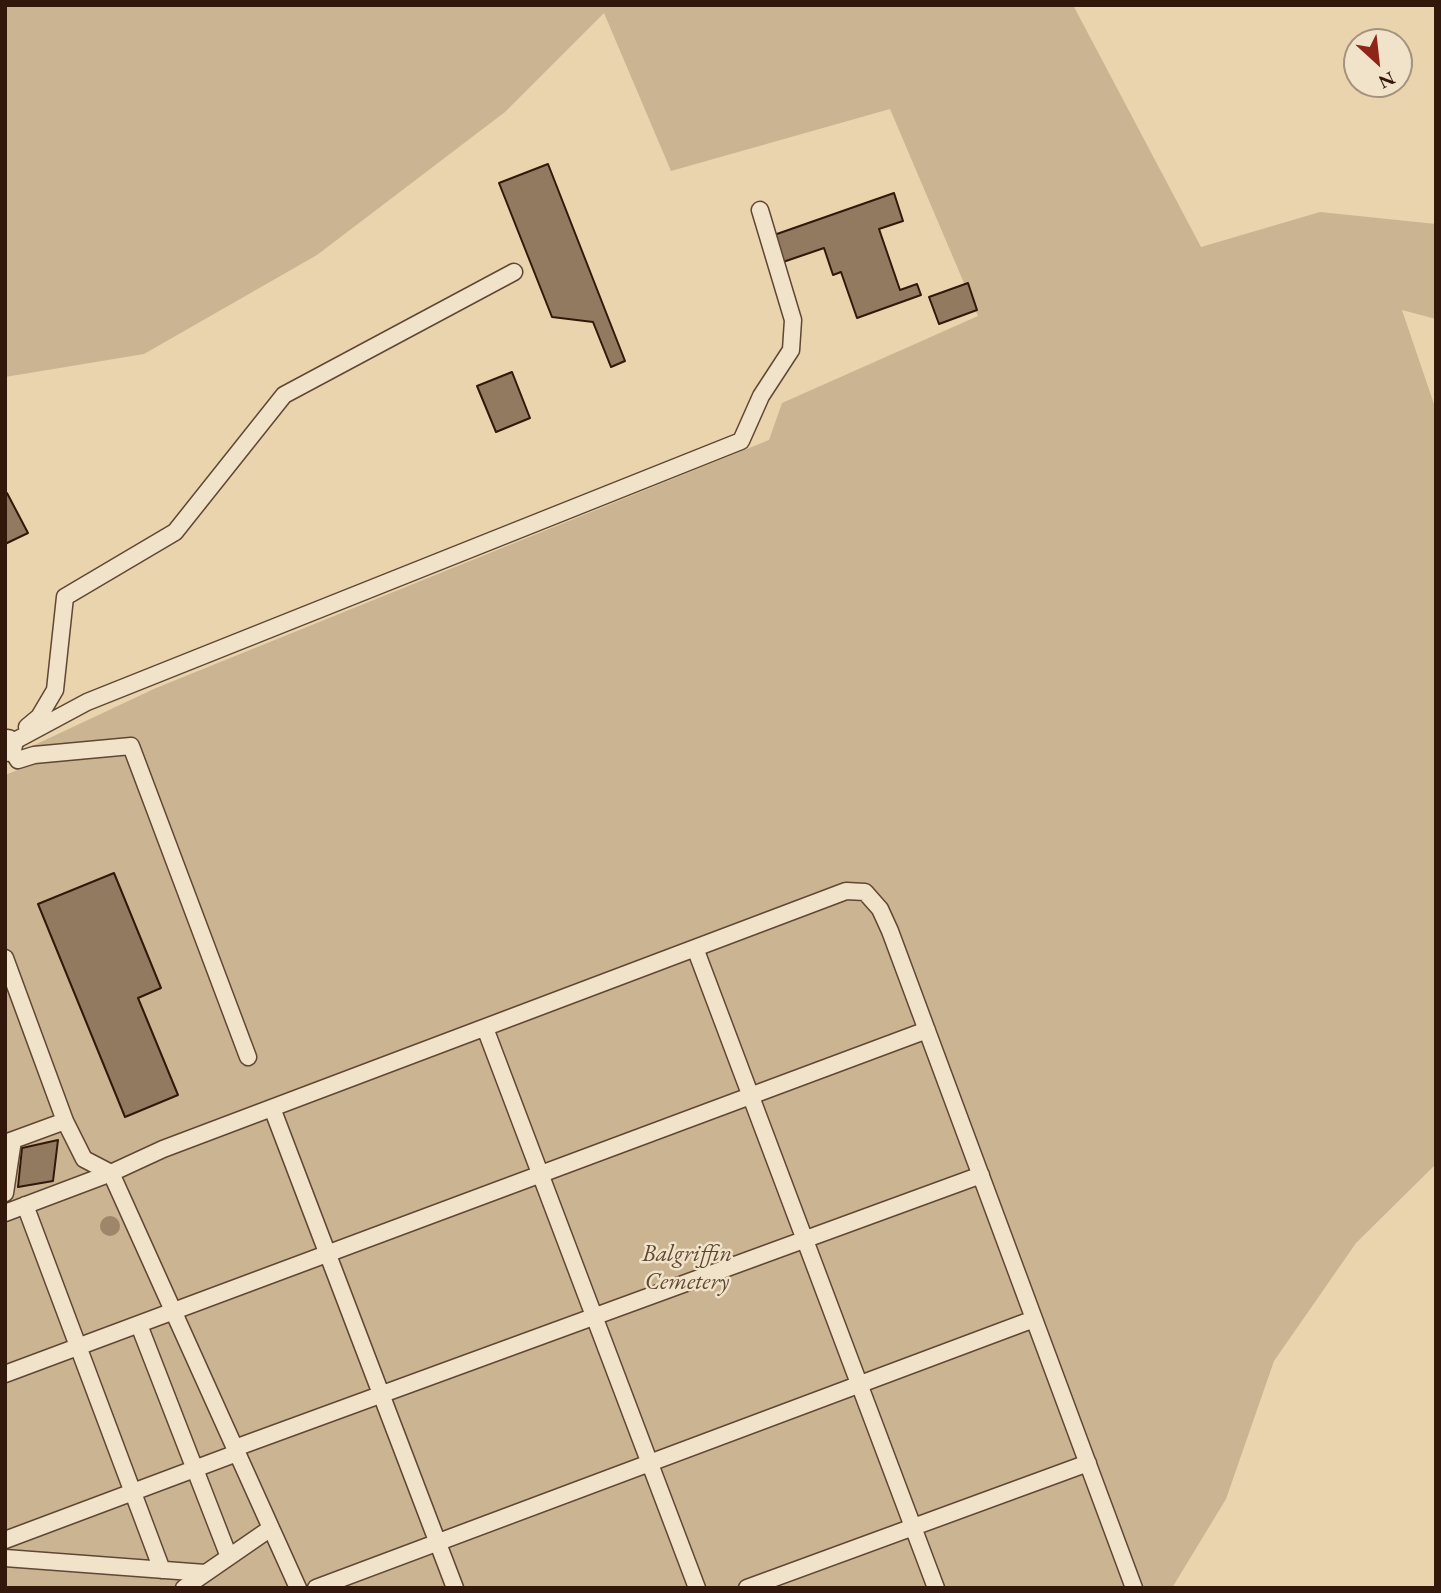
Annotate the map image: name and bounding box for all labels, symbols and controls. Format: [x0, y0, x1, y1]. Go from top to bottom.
north arrow [1343, 28, 1413, 98]
text: N [1374, 66, 1399, 95]
park label: Balgriffin Cemetery [642, 1240, 732, 1296]

